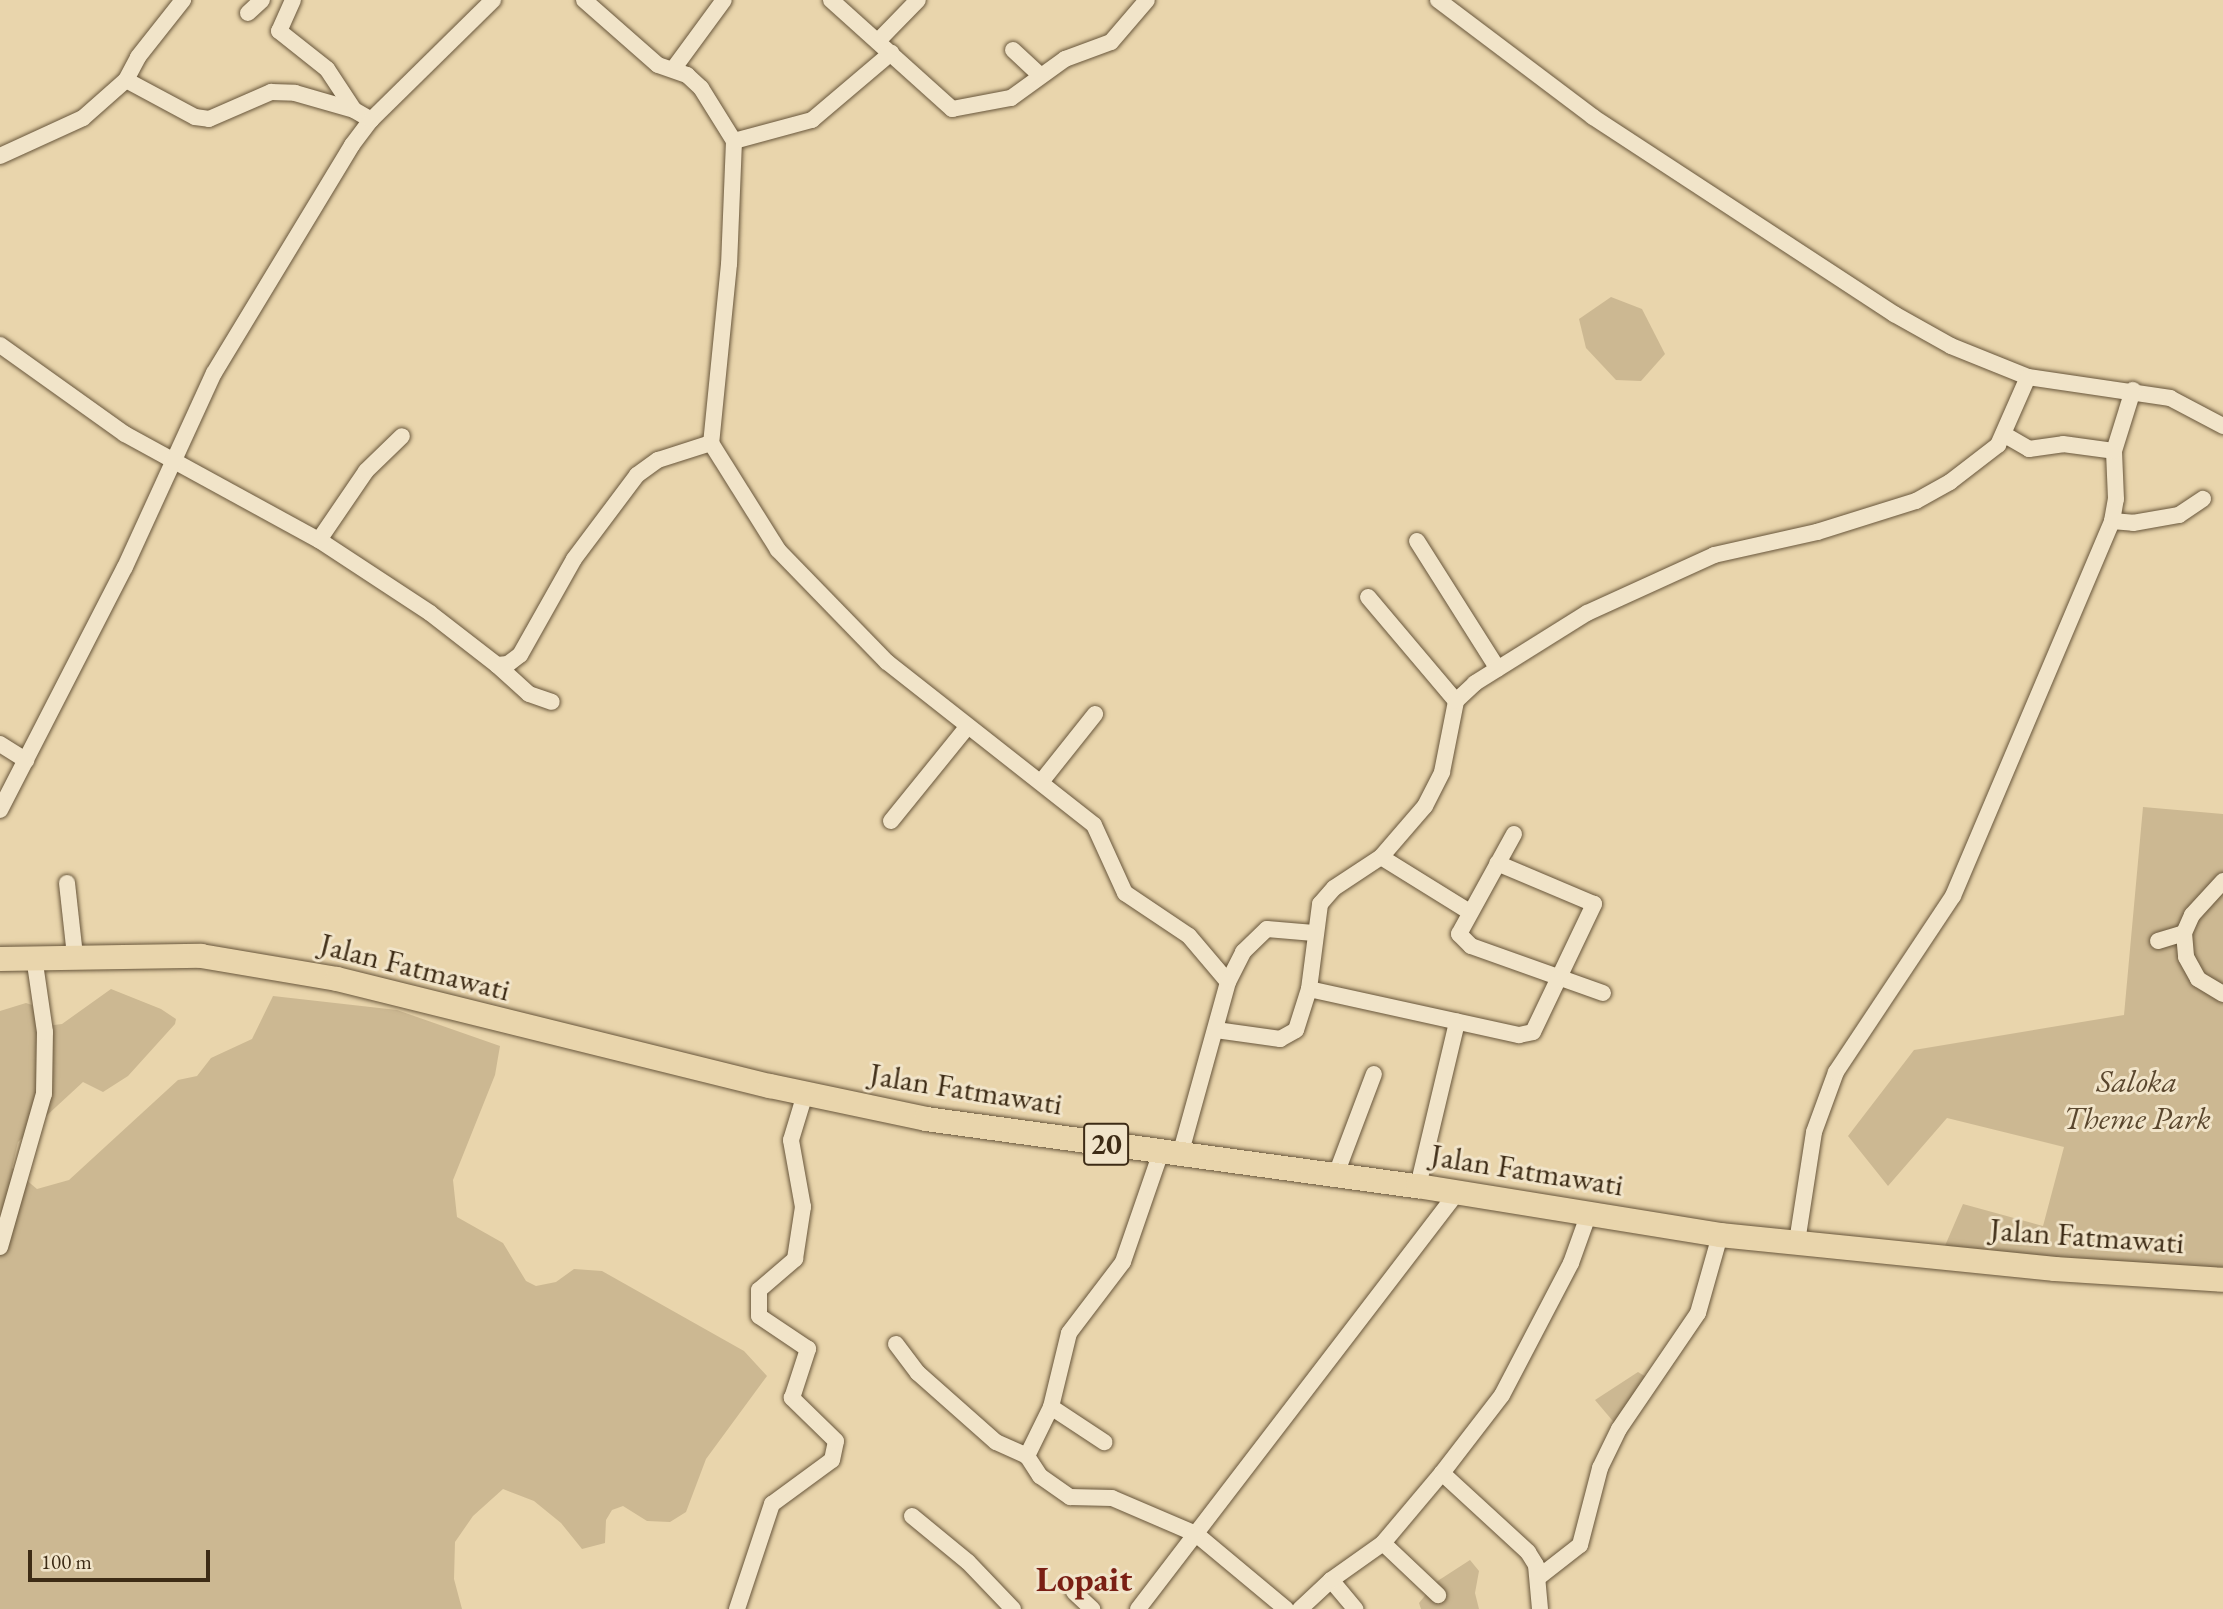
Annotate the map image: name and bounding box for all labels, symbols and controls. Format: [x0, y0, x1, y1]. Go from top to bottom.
street label: Jalan Fatmawati [316, 925, 514, 1009]
street label: Jalan Fatmawati [867, 1055, 1065, 1123]
park label: Saloka Theme Park [2063, 1063, 2211, 1138]
road number: 20 [1082, 1118, 1130, 1170]
street label: Jalan Fatmawati [1428, 1136, 1626, 1204]
street label: Jalan Fatmawati [1989, 1210, 2185, 1262]
scale bar [32, 1536, 214, 1580]
text: 100 m [41, 1548, 92, 1575]
district label: Lopait [1036, 1558, 1132, 1600]

